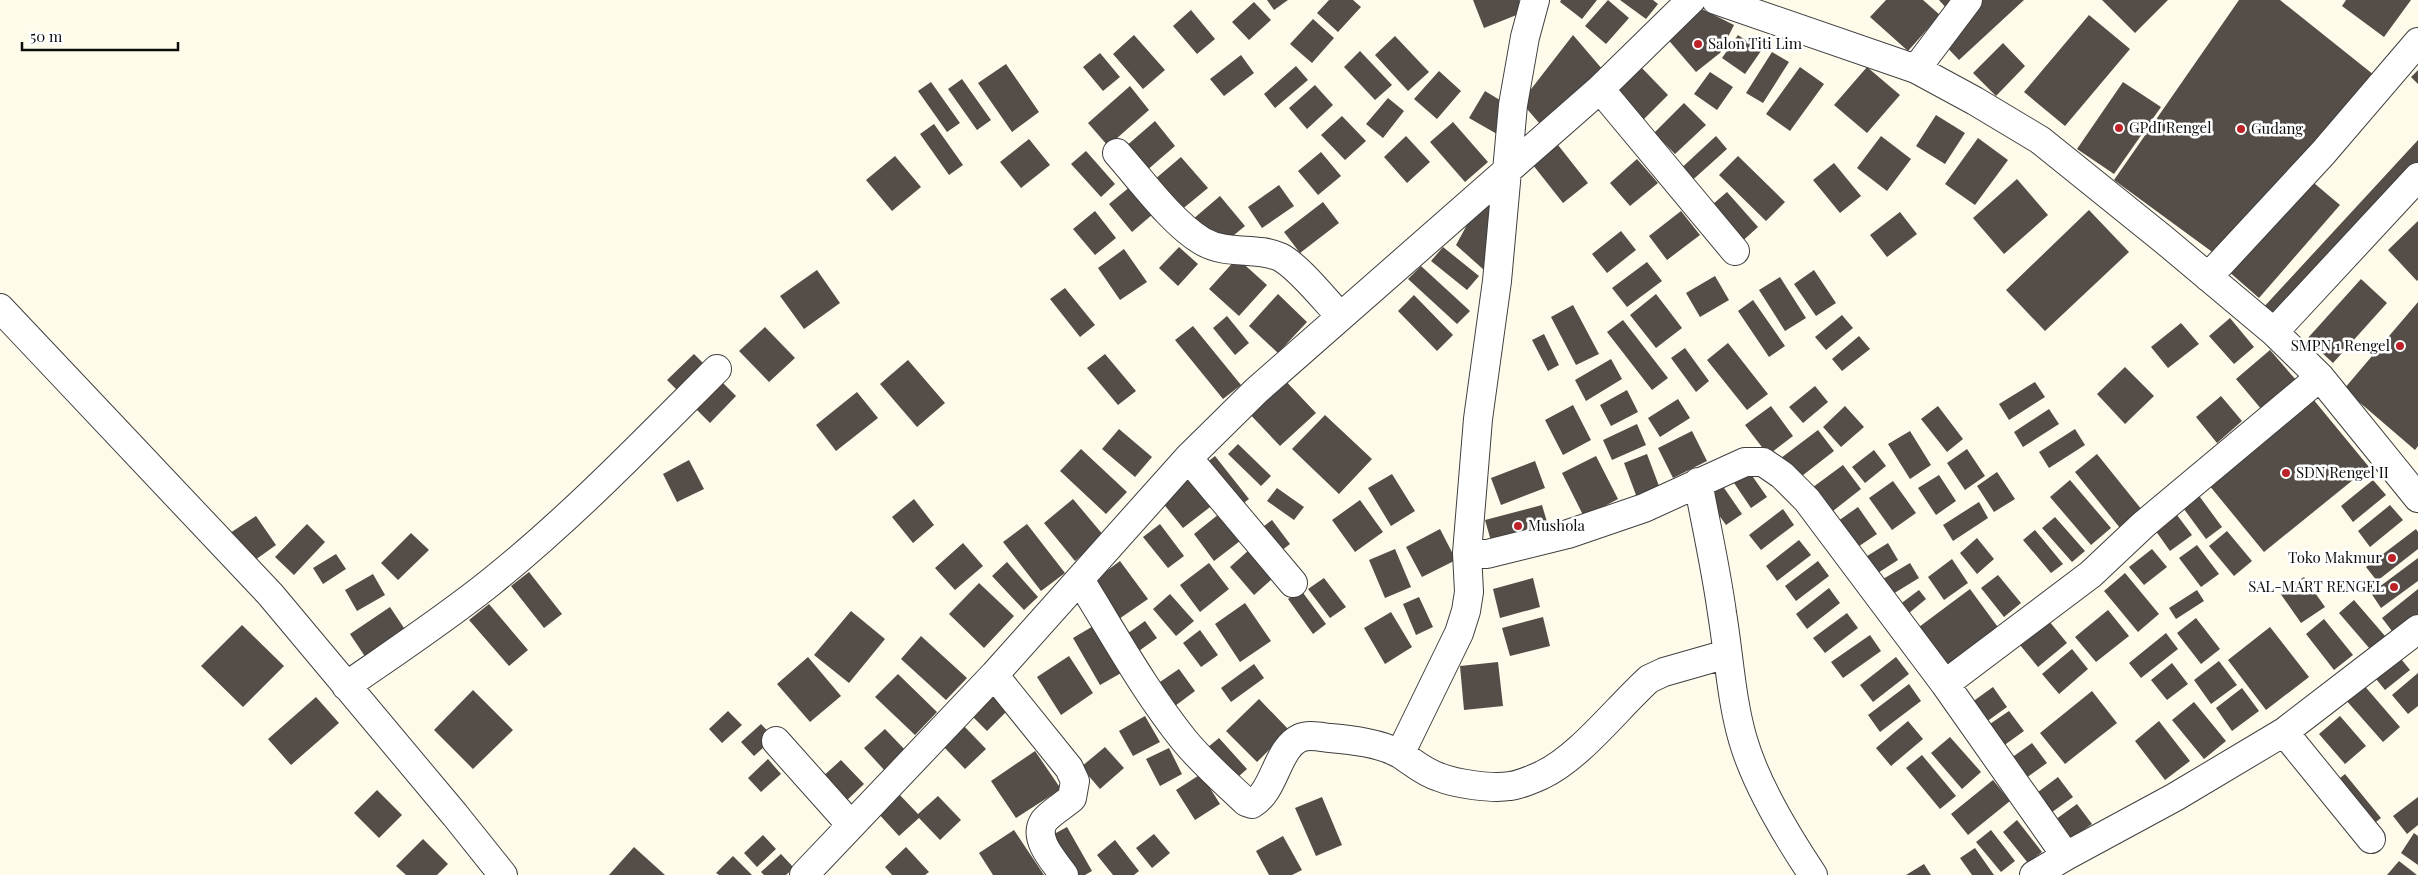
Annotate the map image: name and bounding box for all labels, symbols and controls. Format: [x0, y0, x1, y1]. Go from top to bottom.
scale bar [22, 20, 179, 52]
text: 50 m [30, 26, 63, 46]
place label: Salon Titi Lim [1708, 33, 1803, 53]
marker: Salon Titi Lim [1692, 38, 1704, 50]
place label: GPdI Rengel [2129, 117, 2211, 137]
place label: Gudang [2251, 118, 2303, 138]
marker: GPdI Rengel [2113, 122, 2125, 134]
marker: Gudang [2235, 123, 2247, 135]
place label: SMPN 1 Rengel [2291, 335, 2390, 355]
marker: SMPN 1 Rengel [2394, 340, 2406, 352]
place label: SDN Rengel II [2296, 462, 2389, 482]
marker: SDN Rengel II [2280, 467, 2292, 479]
place label: Mushola [1528, 515, 1586, 535]
marker: Mushola [1512, 520, 1524, 532]
place label: Toko Makmur [2288, 547, 2382, 567]
marker: Toko Makmur [2386, 552, 2398, 564]
place label: SAL-MART RENGEL [2248, 576, 2384, 596]
marker: SAL-MART RENGEL [2388, 581, 2400, 593]

